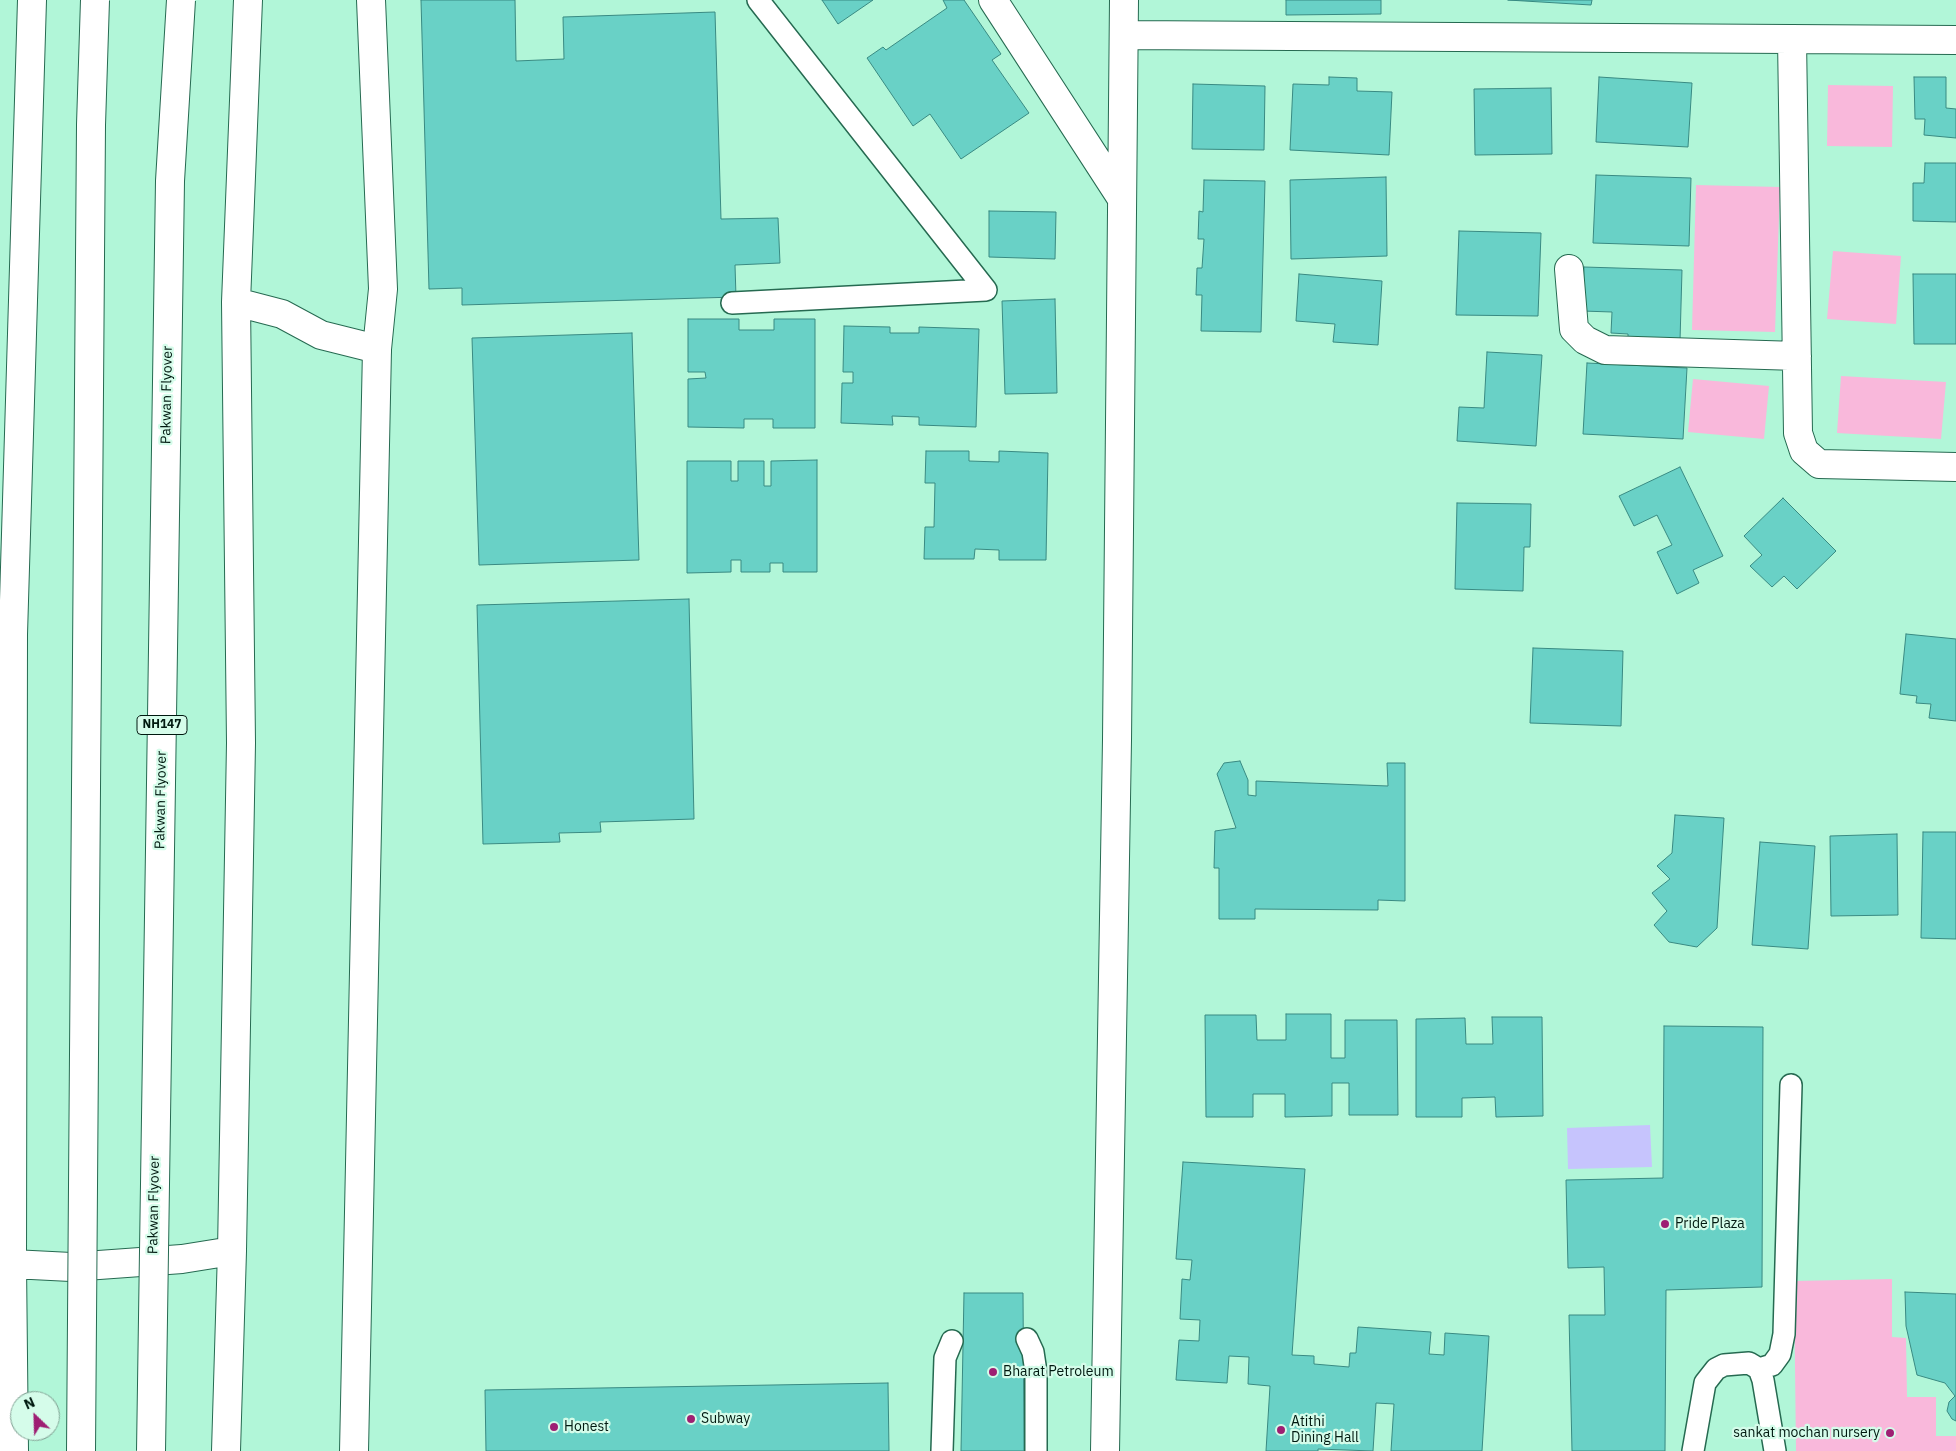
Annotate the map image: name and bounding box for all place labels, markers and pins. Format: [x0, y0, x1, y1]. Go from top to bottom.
place label: Pride Plaza [1675, 1216, 1745, 1232]
marker: Pride Plaza [1659, 1218, 1671, 1230]
place label: Bharat Petroleum [1003, 1364, 1114, 1380]
marker: Bharat Petroleum [987, 1366, 999, 1378]
place label: Subway [701, 1411, 750, 1427]
marker: Subway [685, 1413, 697, 1425]
place label: Atithi Dining Hall [1291, 1414, 1359, 1446]
place label: Honest [564, 1419, 609, 1435]
marker: Honest [548, 1421, 560, 1433]
marker: Atithi Dining Hall [1275, 1424, 1287, 1436]
place label: sankat mochan nursery [1733, 1425, 1880, 1441]
marker: sankat mochan nursery [1884, 1427, 1896, 1439]

